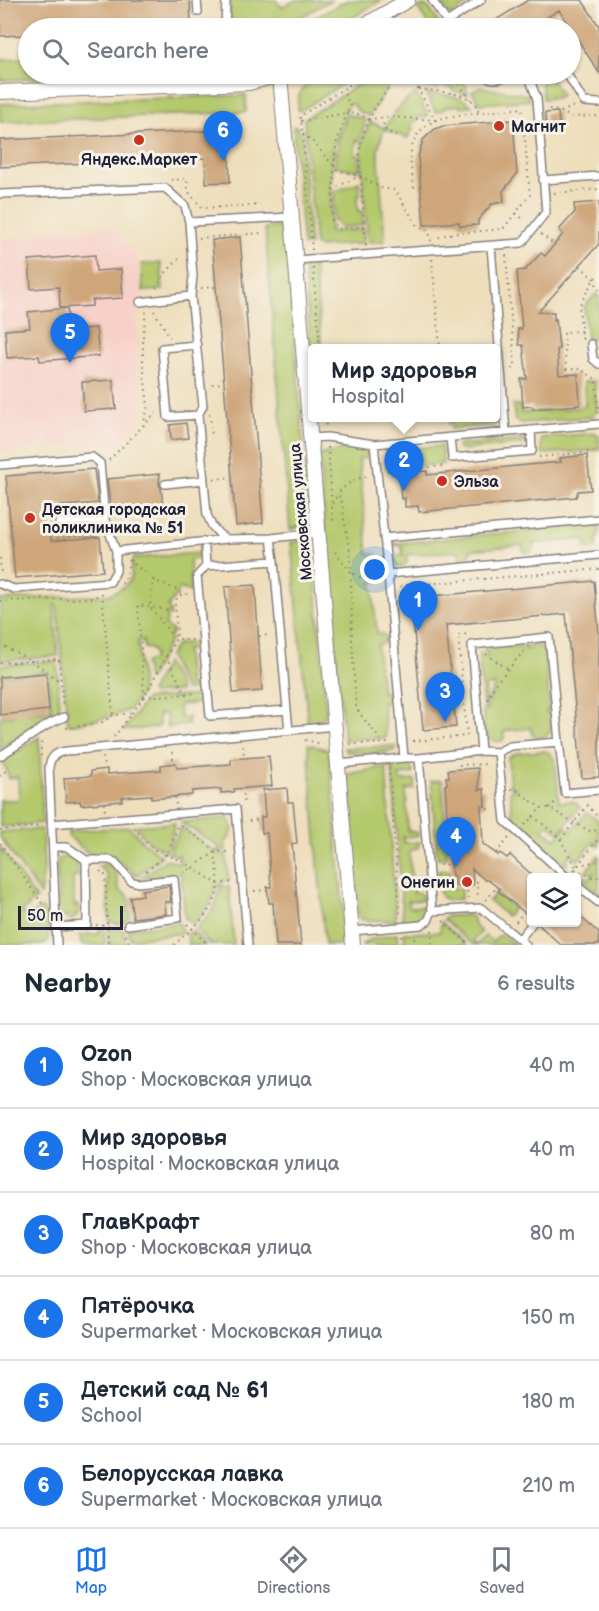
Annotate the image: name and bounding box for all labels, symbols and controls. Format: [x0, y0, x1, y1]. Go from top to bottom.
search box [18, 18, 581, 84]
icon: search [39, 35, 72, 68]
text: Search here [87, 38, 209, 65]
pin: 6 [204, 112, 242, 161]
place label: Магнит [511, 118, 566, 137]
marker: Магнит [492, 119, 506, 133]
marker: Яндекс.Маркет [132, 133, 146, 147]
place label: Яндекс.Маркет [81, 151, 198, 170]
pin: 5 [50, 314, 90, 363]
popup [308, 344, 500, 422]
text: Мир здоровья [331, 358, 477, 385]
text: Hospital [331, 385, 404, 409]
street label: Московская улица [286, 442, 317, 581]
pin: 2 [384, 442, 424, 491]
place label: Эльза [454, 473, 499, 492]
marker: Эльза [435, 474, 449, 488]
place label: Детская городская поликлиника № 51 [42, 501, 186, 538]
marker: Детская городская поликлиника № 51 [23, 511, 37, 525]
your location [360, 555, 389, 584]
pin: 1 [398, 582, 438, 631]
pin: 3 [426, 672, 464, 722]
pin: 4 [436, 818, 476, 867]
map controls [527, 873, 581, 927]
button: layers [527, 873, 581, 927]
place label: Онегин [401, 874, 455, 893]
marker: Онегин [460, 875, 474, 889]
scale bar [18, 903, 123, 930]
text: 50 m [27, 907, 63, 926]
text: Nearby [24, 969, 111, 1000]
text: 6 results [497, 972, 575, 996]
text: Ozon [81, 1041, 132, 1068]
text: 1 [39, 1054, 48, 1078]
text: 40 m [529, 1054, 575, 1078]
text: Shop · Московская улица [81, 1068, 312, 1092]
text: Мир здоровья [81, 1125, 227, 1152]
text: 2 [38, 1138, 49, 1162]
text: 40 m [529, 1138, 575, 1162]
text: Hospital · Московская улица [81, 1152, 339, 1176]
text: ГлавКрафт [81, 1209, 200, 1236]
text: 3 [38, 1222, 49, 1246]
text: 80 m [530, 1222, 575, 1246]
text: Shop · Московская улица [81, 1236, 312, 1260]
text: Пятёрочка [81, 1293, 194, 1320]
text: 4 [38, 1306, 49, 1330]
text: 150 m [522, 1306, 575, 1330]
text: Supermarket · Московская улица [81, 1320, 382, 1344]
text: Детский сад № 61 [81, 1377, 269, 1404]
text: 5 [38, 1390, 49, 1414]
text: 180 m [522, 1390, 575, 1414]
text: School [81, 1404, 142, 1428]
text: Белорусская лавка [81, 1461, 283, 1488]
text: 6 [37, 1474, 50, 1498]
text: 210 m [522, 1474, 575, 1498]
text: Supermarket · Московская улица [81, 1488, 382, 1512]
tab: Map [75, 1543, 108, 1598]
tab: Directions [257, 1543, 330, 1598]
tab: Saved [479, 1543, 524, 1598]

